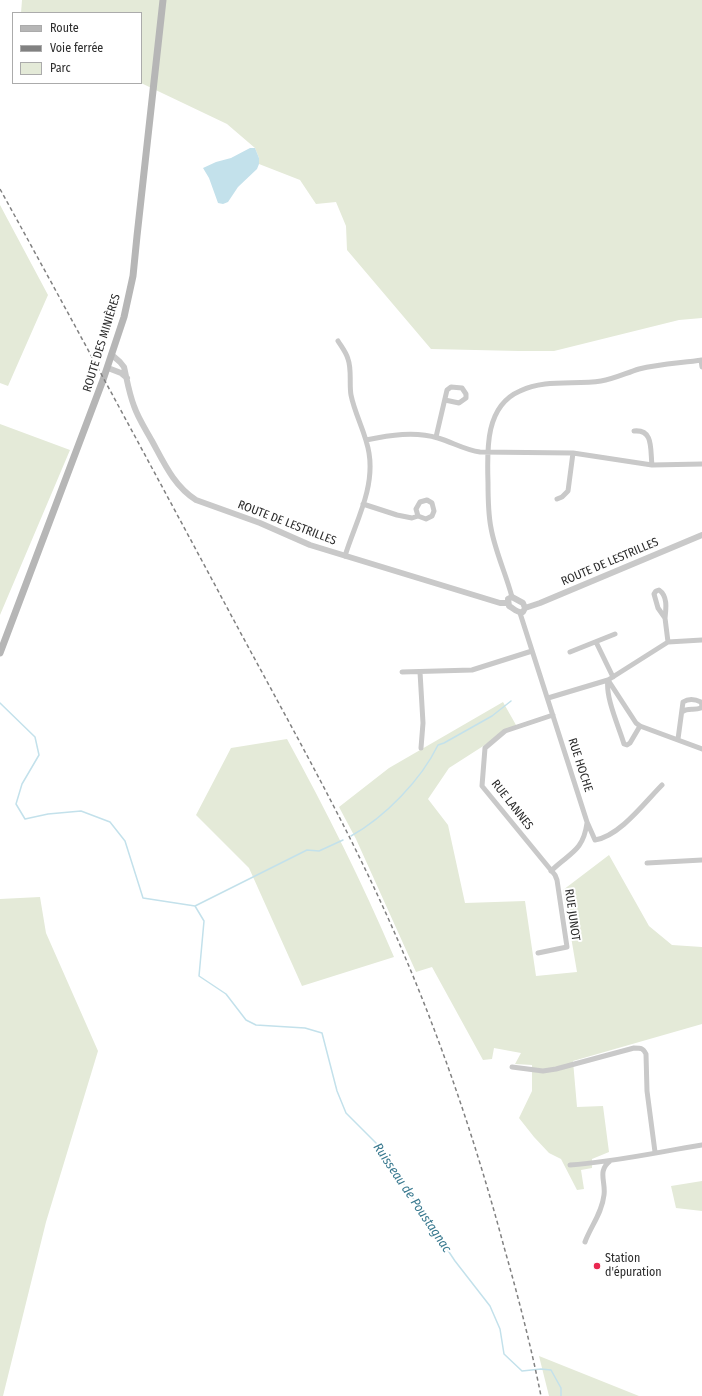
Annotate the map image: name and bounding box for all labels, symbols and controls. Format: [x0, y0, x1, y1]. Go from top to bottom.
legend [12, 12, 142, 84]
text: Route [50, 21, 79, 35]
text: Voie ferrée [50, 41, 103, 55]
text: Parc [50, 61, 71, 75]
street label: ROUTE DES MINIÈRES [80, 292, 124, 394]
street label: ROUTE DE LESTRILLES [236, 498, 338, 548]
street label: ROUTE DE LESTRILLES [559, 535, 661, 589]
street label: RUE HOCHE [565, 736, 595, 794]
street label: RUE LANNES [488, 777, 536, 833]
street label: RUE JUNOT [561, 888, 583, 942]
water label: Ruisseau de Poustagnac [370, 1140, 454, 1256]
place label: Station d'épuration [605, 1252, 662, 1280]
marker: Station d'épuration [592, 1261, 602, 1271]

